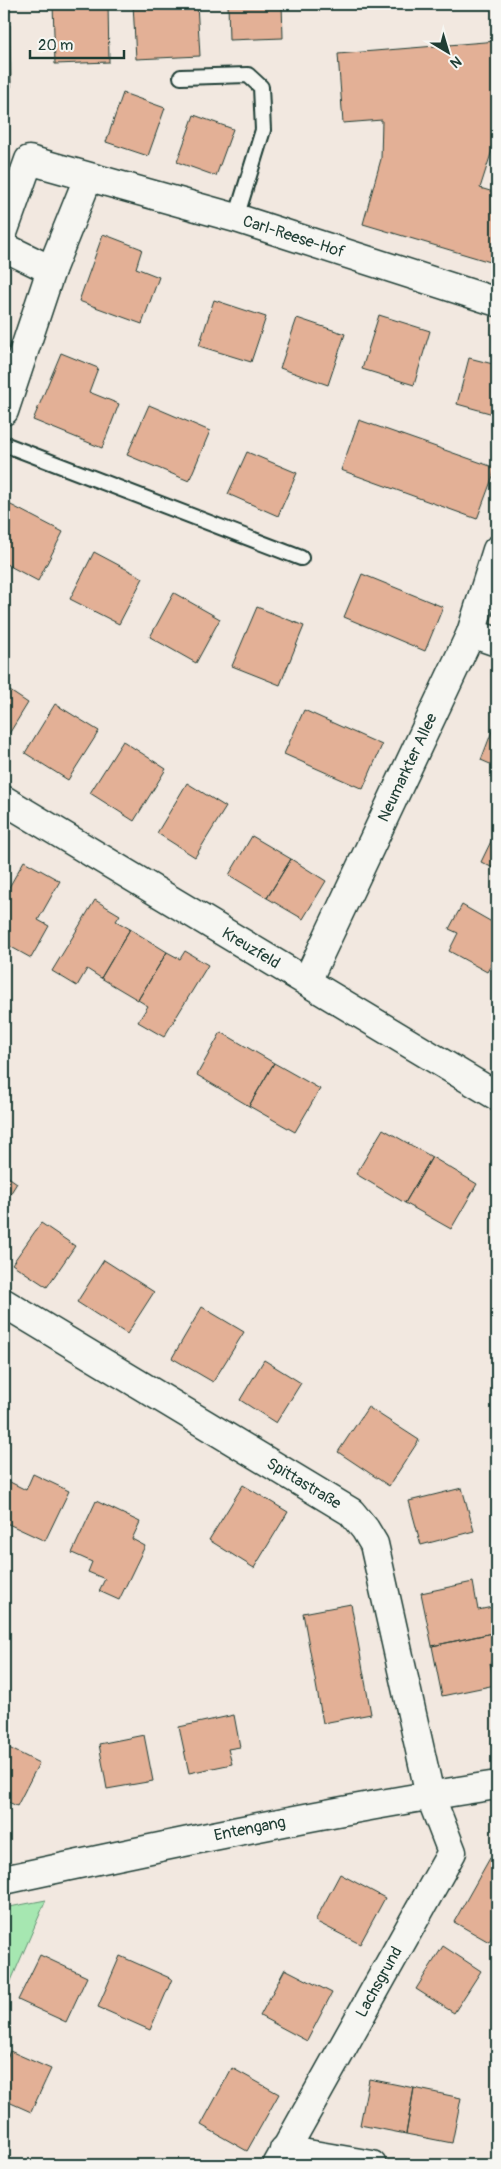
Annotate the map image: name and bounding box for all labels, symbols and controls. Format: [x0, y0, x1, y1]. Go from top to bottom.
scale bar [30, 28, 124, 60]
north arrow [424, 28, 474, 78]
text: 20 m [38, 36, 73, 55]
text: N [447, 52, 465, 71]
street label: Carl-Reese-Hof [240, 211, 348, 262]
street label: Neumarkter Allee [373, 710, 442, 825]
street label: Kreuzfeld [218, 923, 284, 973]
street label: Spittastraße [263, 1453, 345, 1514]
street label: Entengang [212, 1812, 287, 1846]
street label: Lachsgrund [351, 1943, 407, 2021]

